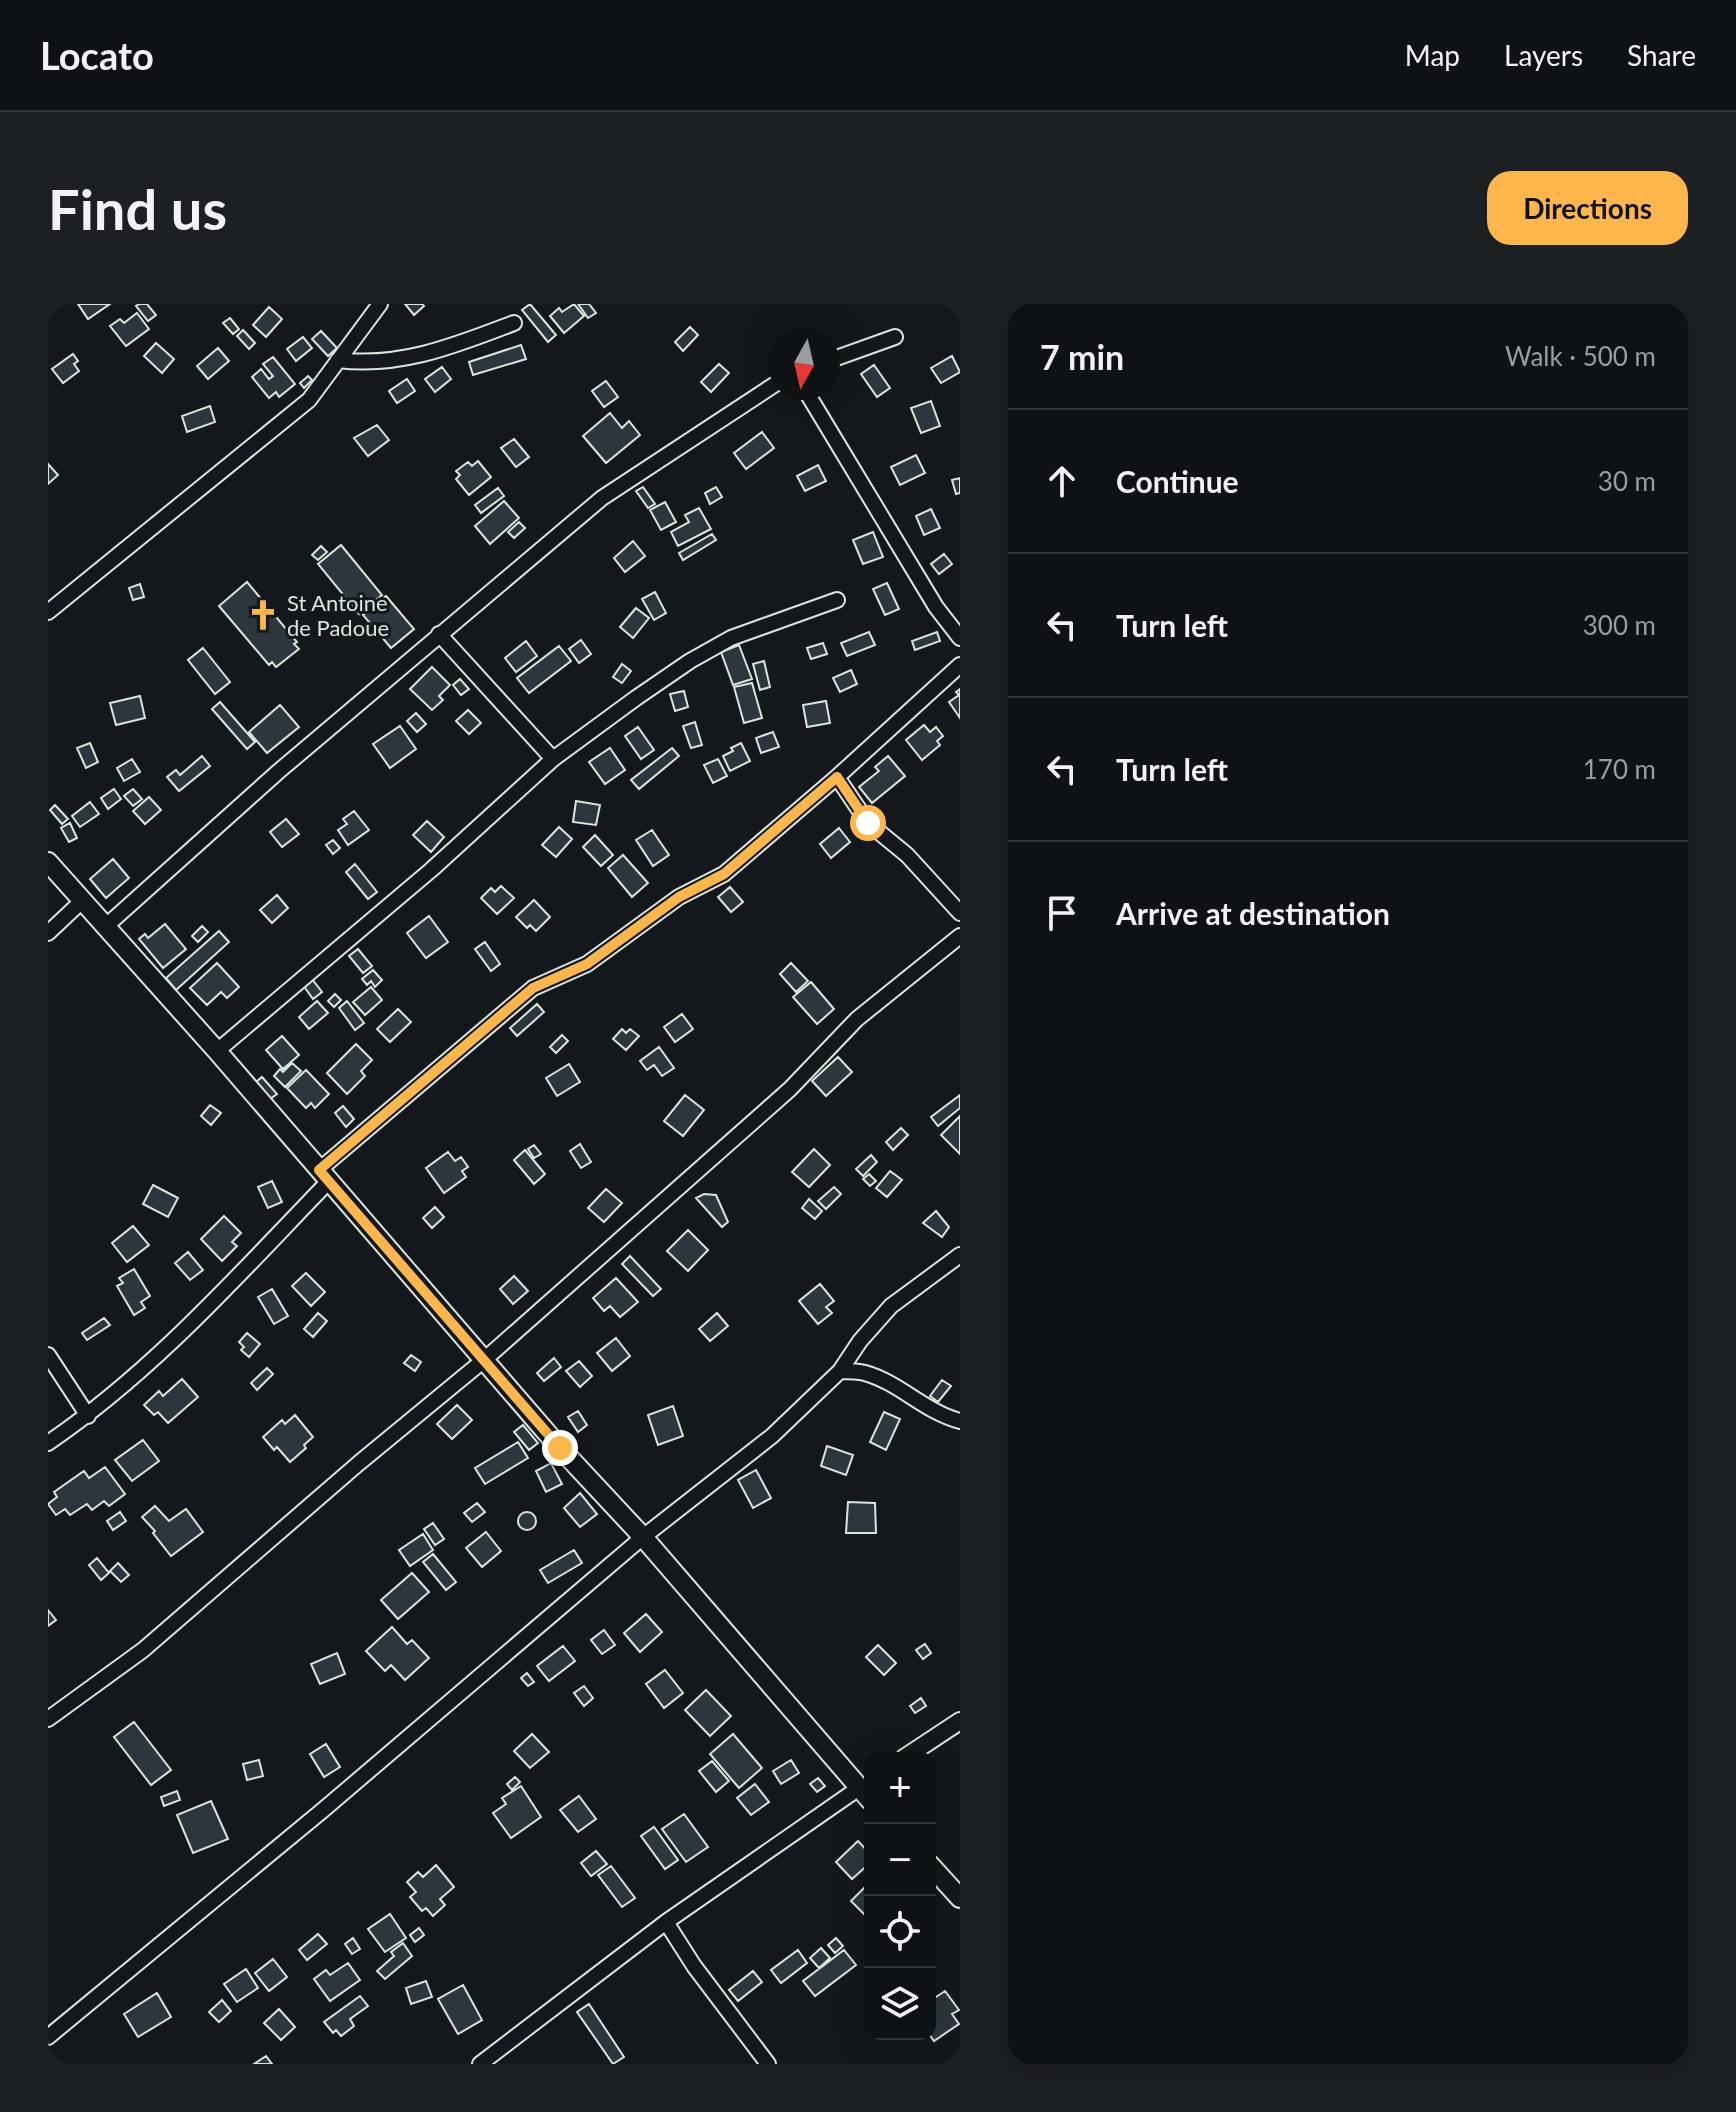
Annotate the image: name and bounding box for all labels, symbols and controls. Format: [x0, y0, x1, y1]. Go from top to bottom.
text: Locato [40, 32, 154, 78]
text: Map [1405, 38, 1460, 72]
text: Layers [1504, 38, 1583, 72]
text: Share [1627, 38, 1696, 72]
button: Directions [1487, 171, 1688, 245]
text: Find us [48, 175, 227, 242]
north arrow [768, 328, 840, 400]
text: 7 min [1040, 336, 1124, 377]
text: Walk · 500 m [1505, 340, 1656, 372]
icon: ahead [1040, 459, 1084, 503]
text: Continue [1116, 463, 1239, 499]
text: 30 m [1598, 465, 1656, 497]
place label: St Antoine de Padoue [287, 589, 389, 641]
church icon: St Antoine de Padoue [246, 598, 280, 632]
icon: left [1040, 603, 1084, 647]
text: Turn left [1116, 607, 1228, 643]
text: 300 m [1583, 609, 1656, 641]
icon: left [1040, 747, 1084, 791]
text: Turn left [1116, 751, 1228, 787]
text: 170 m [1583, 753, 1656, 785]
route start [850, 805, 886, 841]
icon: arrive [1040, 891, 1084, 935]
text: Arrive at destination [1116, 895, 1390, 931]
route end [542, 1430, 578, 1466]
map controls [864, 1752, 936, 2040]
button: + [864, 1752, 936, 1824]
button: − [864, 1824, 936, 1896]
button: locate [864, 1896, 936, 1968]
button: layers [864, 1968, 936, 2040]

